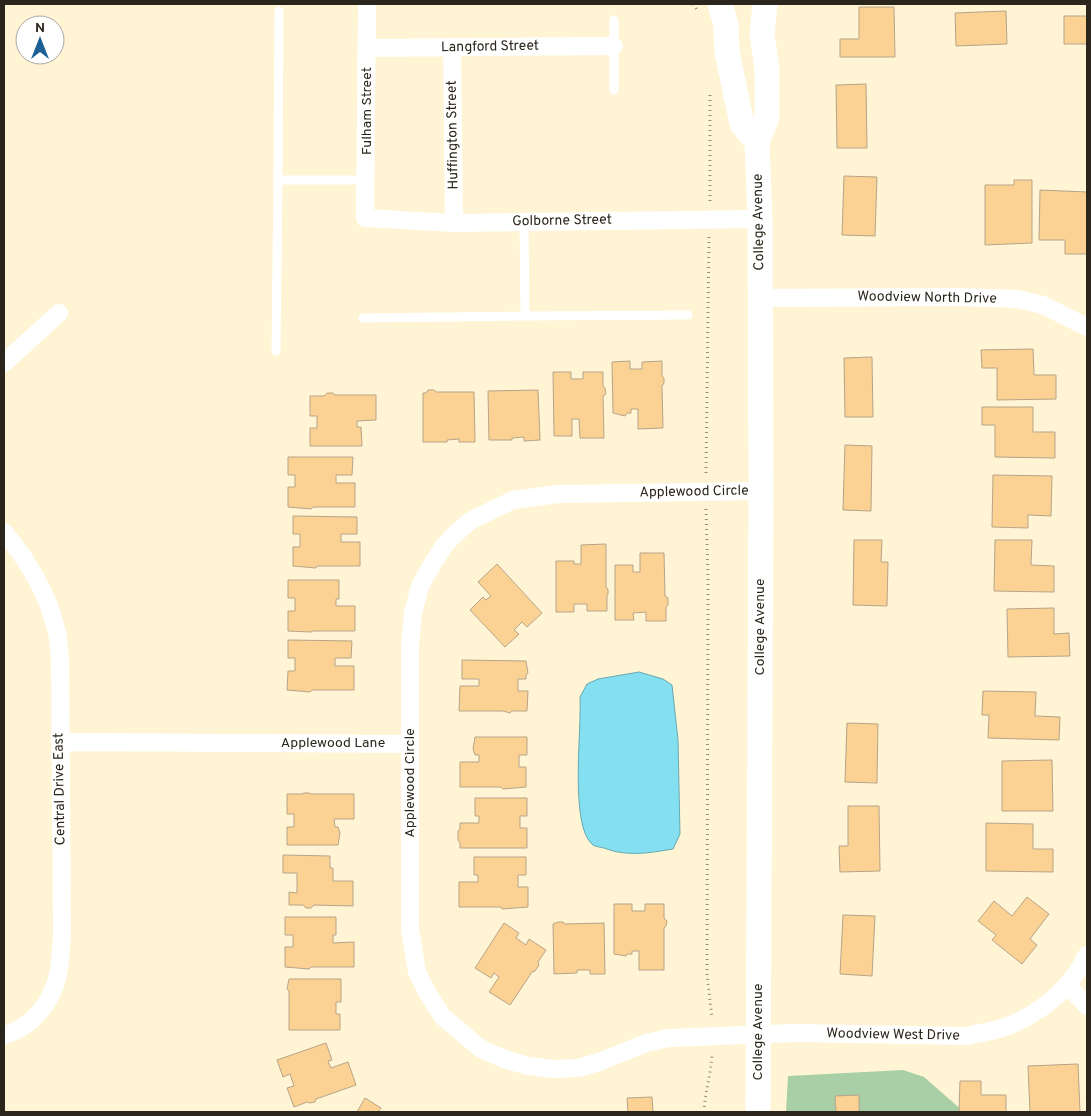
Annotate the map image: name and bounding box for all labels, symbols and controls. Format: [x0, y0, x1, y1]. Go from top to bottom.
north arrow [15, 15, 65, 65]
text: N [35, 20, 45, 37]
street label: Langford Street [441, 38, 539, 56]
street label: Fulham Street [359, 67, 376, 155]
street label: Huffington Street [444, 80, 462, 190]
street label: College Avenue [750, 173, 768, 271]
street label: Golborne Street [512, 212, 612, 230]
street label: Woodview North Drive [857, 288, 997, 308]
street label: Applewood Circle [639, 483, 749, 501]
street label: College Avenue [752, 579, 769, 675]
street label: Applewood Circle [402, 728, 419, 838]
street label: Central Drive East [51, 733, 69, 845]
street label: Applewood Lane [281, 735, 385, 752]
street label: College Avenue [750, 984, 767, 1080]
street label: Woodview West Drive [826, 1025, 960, 1045]

